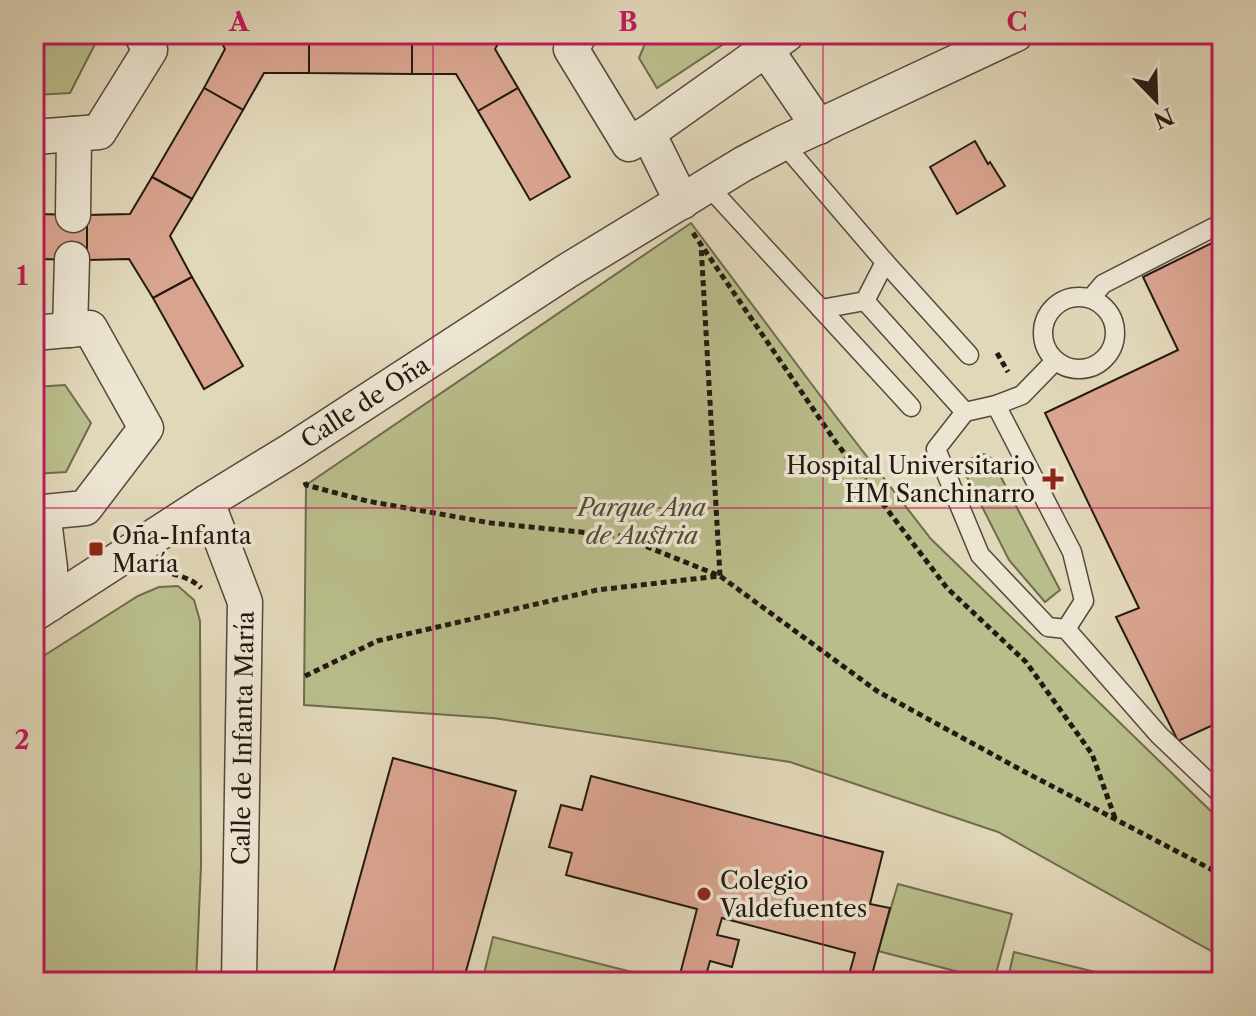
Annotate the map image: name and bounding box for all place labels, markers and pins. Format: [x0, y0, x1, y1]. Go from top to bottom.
place label: Hospital Universitario HM Sanchinarro [786, 451, 1035, 508]
marker: Hospital Universitario HM Sanchinarro [1042, 468, 1064, 490]
place label: Oña-Infanta María [112, 521, 252, 578]
marker: Oña-Infanta María [87, 540, 105, 558]
place label: Colegio Valdefuentes [719, 866, 867, 923]
marker: Colegio Valdefuentes [695, 885, 713, 903]

